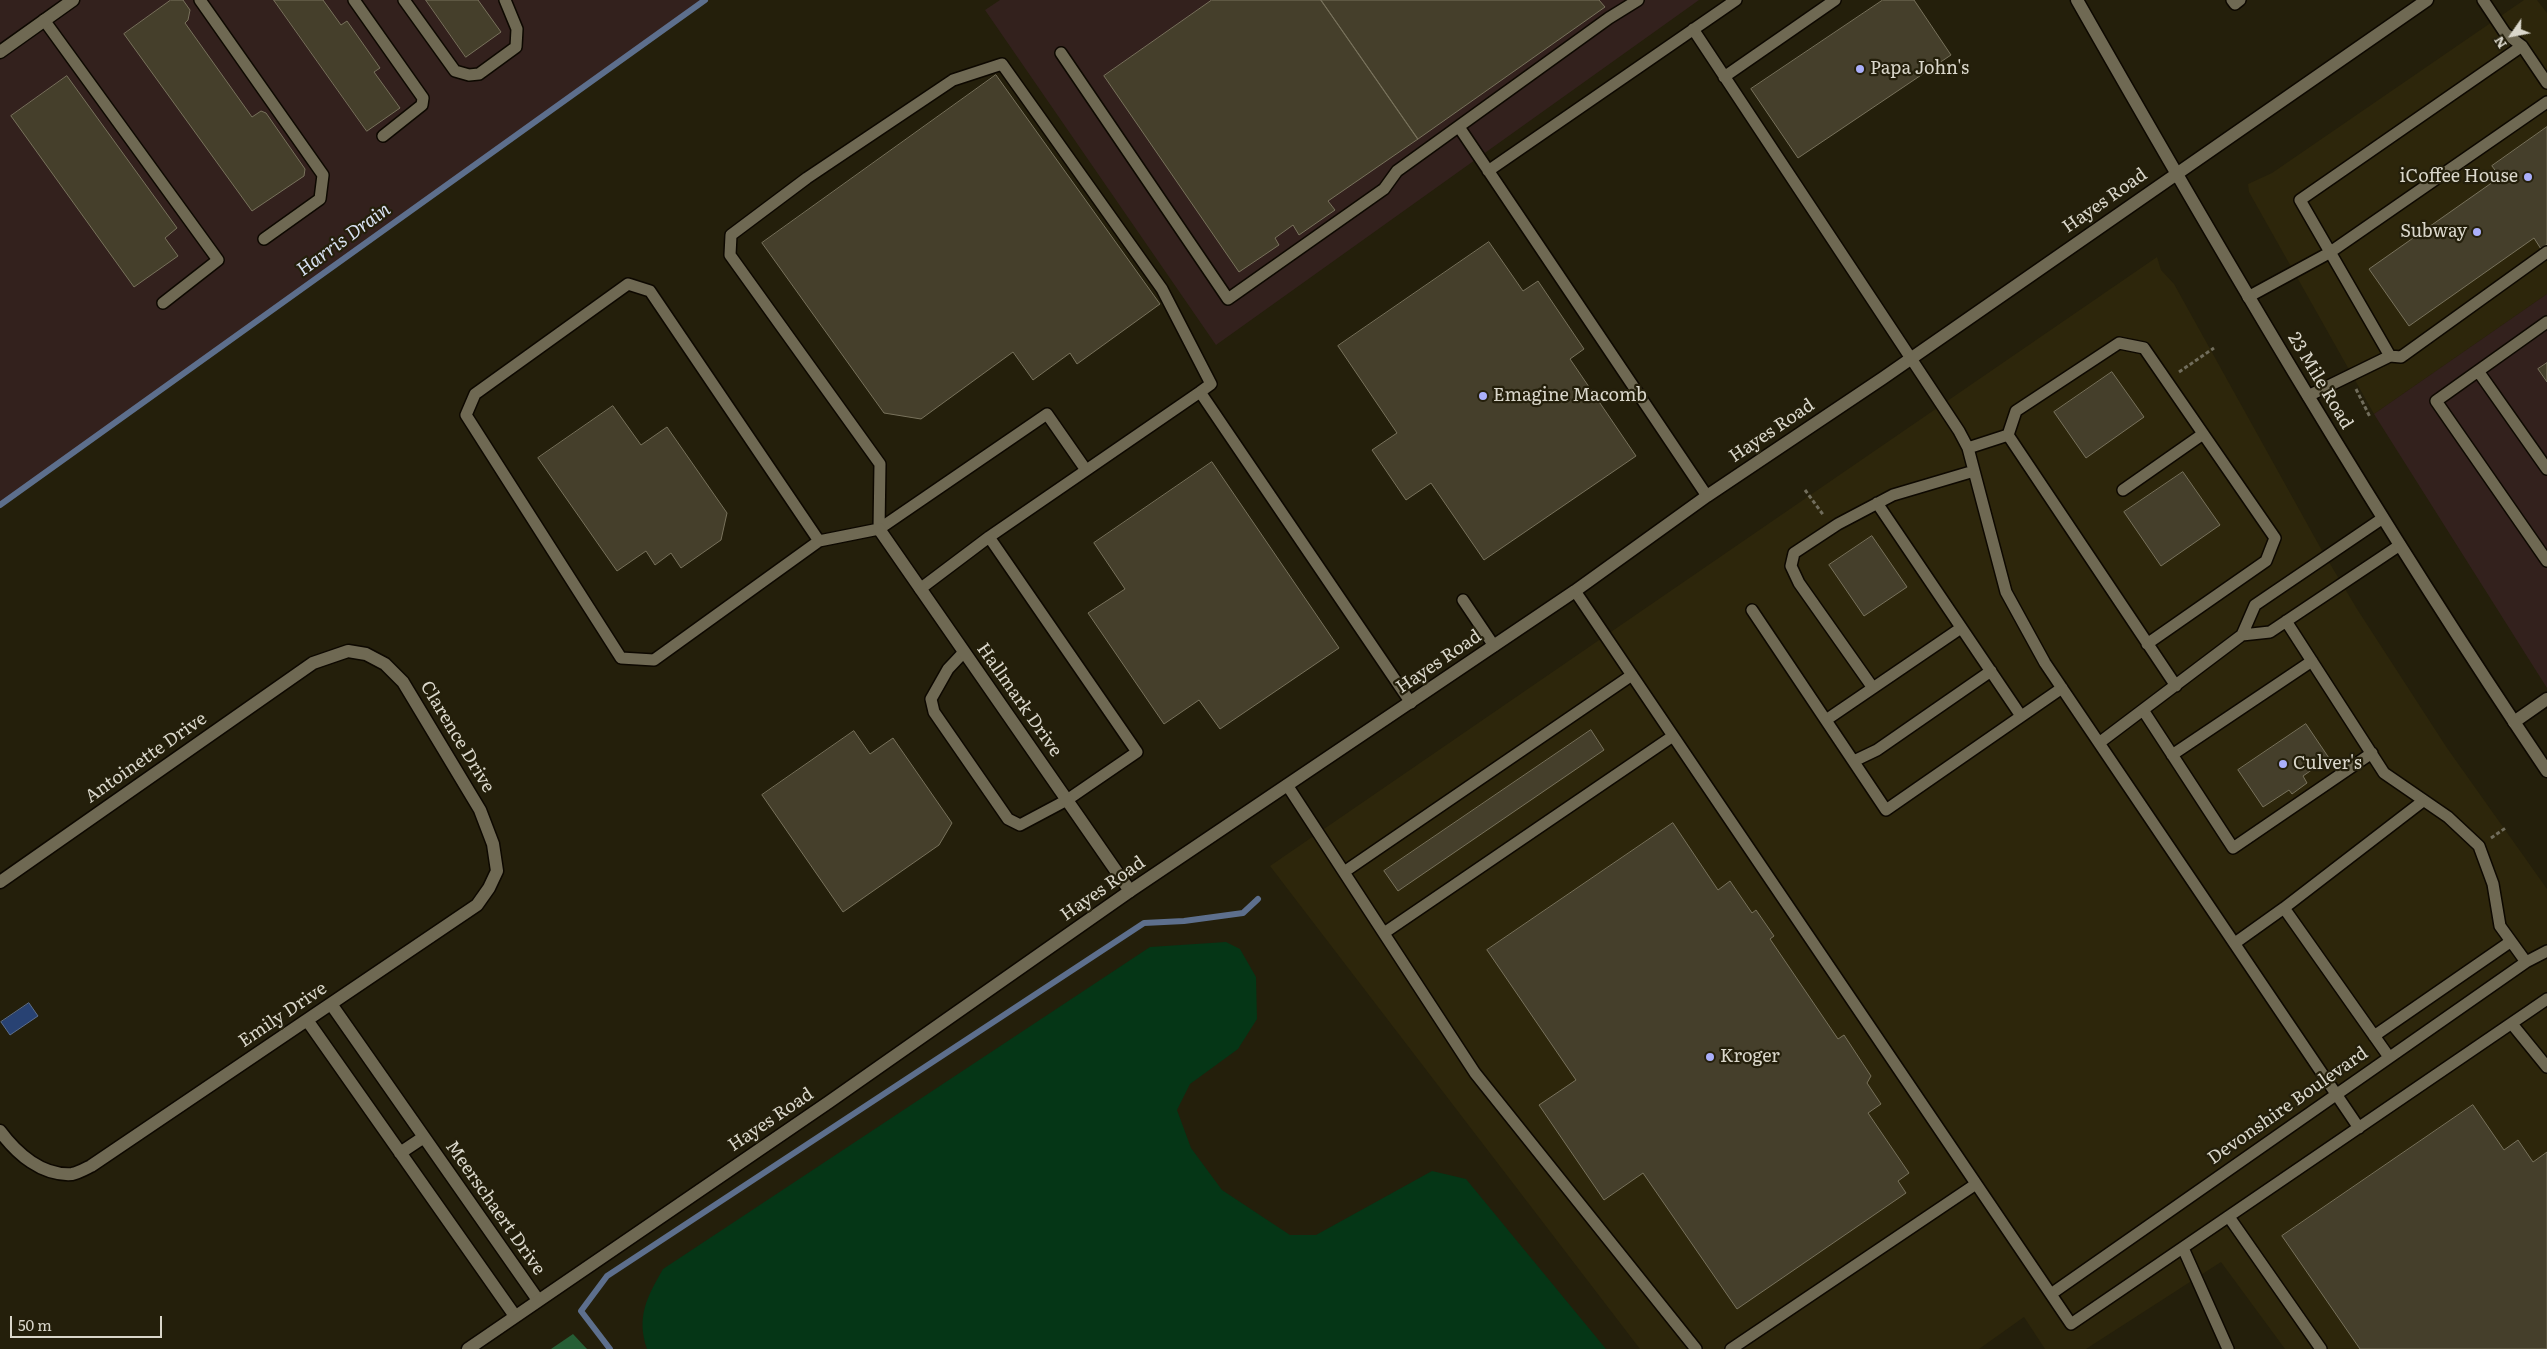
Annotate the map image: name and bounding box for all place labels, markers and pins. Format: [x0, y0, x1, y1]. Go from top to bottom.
place label: Papa John's [1870, 58, 1969, 80]
marker: Papa John's [1854, 63, 1866, 75]
place label: iCoffee House [2400, 166, 2518, 188]
marker: iCoffee House [2522, 171, 2534, 183]
place label: Subway [2400, 221, 2467, 243]
marker: Subway [2471, 226, 2483, 238]
place label: Emagine Macomb [1493, 385, 1647, 407]
marker: Emagine Macomb [1477, 390, 1489, 402]
place label: Culver's [2293, 753, 2362, 775]
marker: Culver's [2277, 758, 2289, 770]
place label: Kroger [1720, 1046, 1780, 1068]
marker: Kroger [1704, 1051, 1716, 1063]

